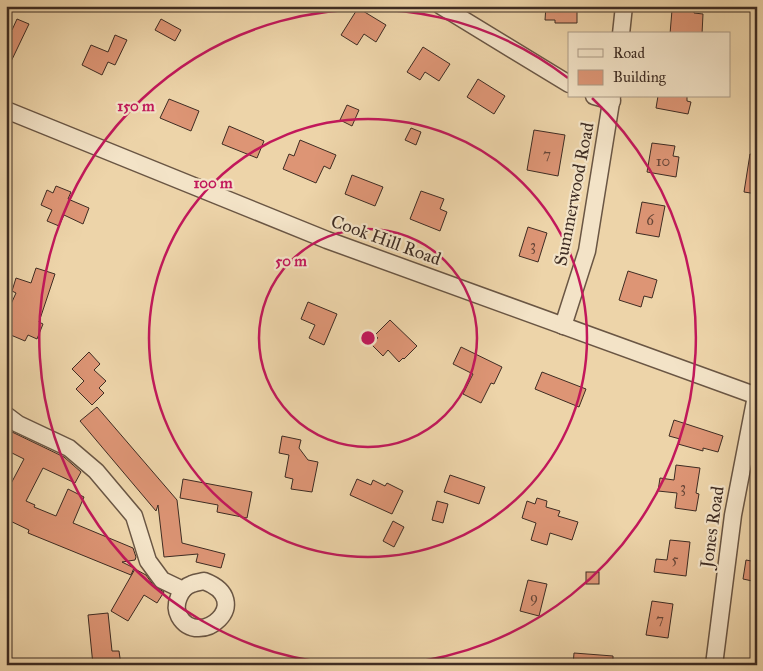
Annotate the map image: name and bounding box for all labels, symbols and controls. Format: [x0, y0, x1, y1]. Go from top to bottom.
legend [568, 32, 730, 98]
text: Road [613, 44, 645, 62]
text: Building [613, 68, 667, 86]
text: 150 m [117, 97, 155, 115]
street label: Summerwood Road [549, 120, 599, 268]
house number: 7 [543, 145, 551, 163]
house number: 10 [656, 152, 670, 170]
text: 100 m [193, 174, 233, 192]
street label: Cook Hill Road [328, 210, 444, 270]
house number: 6 [646, 211, 655, 229]
house number: 3 [530, 236, 536, 254]
text: 50 m [275, 252, 307, 270]
centre of rings [359, 329, 377, 347]
house number: 3 [680, 478, 686, 496]
street label: Jones Road [695, 485, 730, 571]
house number: 5 [672, 550, 679, 568]
house number: 9 [530, 588, 538, 606]
house number: 7 [656, 610, 664, 628]

